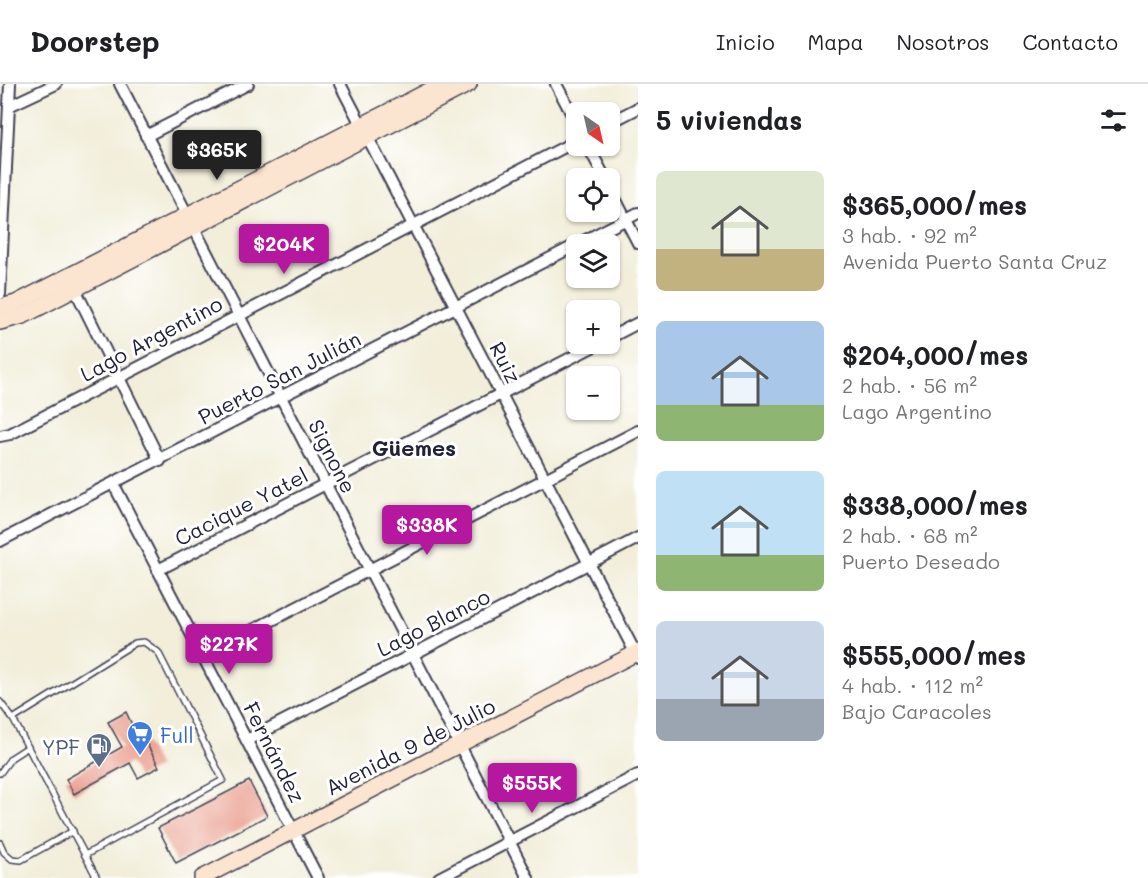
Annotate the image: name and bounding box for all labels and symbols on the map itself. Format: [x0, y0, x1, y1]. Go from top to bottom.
north arrow [566, 102, 620, 156]
pin: $365K [175, 130, 259, 181]
pin: $204K [242, 224, 326, 275]
street label: Lago Argentino [75, 289, 227, 387]
street label: Puerto San Julián [193, 324, 365, 430]
street label: Ruiz [484, 337, 528, 387]
street label: Signone [303, 415, 363, 497]
district label: Güemes [372, 433, 456, 462]
street label: Cacique Yatel [170, 461, 312, 551]
pin: $338K [385, 505, 469, 556]
street label: Lago Blanco [372, 582, 494, 662]
pin: $227K [187, 624, 271, 675]
street label: Avenida 9 de Julio [321, 692, 499, 800]
street label: Fernández [238, 697, 312, 807]
supermarket icon: Full [125, 719, 155, 757]
place label: Full [160, 721, 194, 748]
fuel station icon: YPF [84, 731, 114, 769]
place label: YPF [42, 733, 80, 760]
pin: $555K [490, 763, 574, 814]

